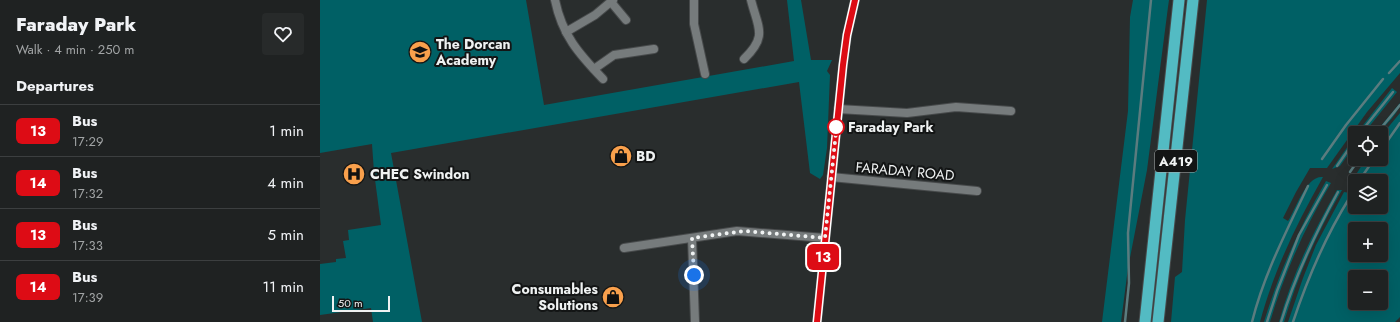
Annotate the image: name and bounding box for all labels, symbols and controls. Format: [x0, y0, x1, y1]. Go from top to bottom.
text: Faraday Park [16, 11, 136, 38]
button: heart [262, 13, 304, 55]
place label: The Dorcan Academy [435, 34, 511, 70]
school or university icon: The Dorcan Academy [407, 39, 433, 65]
text: Walk · 4 min · 250 m [16, 40, 134, 59]
text: Departures [16, 75, 94, 97]
text: Bus [72, 110, 97, 132]
place label: Faraday Park [848, 117, 933, 137]
marker: Faraday Park [827, 118, 845, 136]
text: 1 min [269, 120, 304, 142]
text: 13 [30, 121, 46, 141]
map controls [1348, 126, 1388, 310]
button: locate [1348, 126, 1388, 166]
text: 17:29 [72, 132, 103, 151]
shop icon: BD [608, 143, 634, 169]
place label: BD [636, 146, 656, 166]
road number: A419 [1155, 150, 1197, 172]
street label: FARADAY ROAD [855, 157, 955, 185]
hospital icon: CHEC Swindon [341, 161, 367, 187]
text: Bus [72, 162, 97, 184]
place label: CHEC Swindon [370, 164, 470, 184]
text: 4 min [267, 172, 304, 194]
text: 14 [30, 173, 46, 193]
button: layers [1348, 174, 1388, 214]
text: 17:32 [72, 184, 103, 203]
text: Bus [72, 214, 97, 236]
button: + [1348, 222, 1388, 262]
text: 5 min [268, 224, 304, 246]
text: 13 [30, 225, 46, 245]
text: 17:33 [72, 236, 103, 255]
line badge: 13 [805, 244, 841, 270]
text: 13 [815, 247, 831, 267]
your location [684, 265, 704, 285]
text: Bus [72, 266, 97, 288]
button: − [1348, 270, 1388, 310]
text: 11 min [263, 276, 304, 298]
text: 14 [30, 277, 46, 297]
place label: Consumables Solutions [512, 279, 599, 315]
shop icon: Consumables Solutions [600, 284, 626, 310]
text: 17:39 [72, 288, 103, 307]
scale bar [332, 294, 390, 313]
text: 50 m [338, 295, 363, 311]

